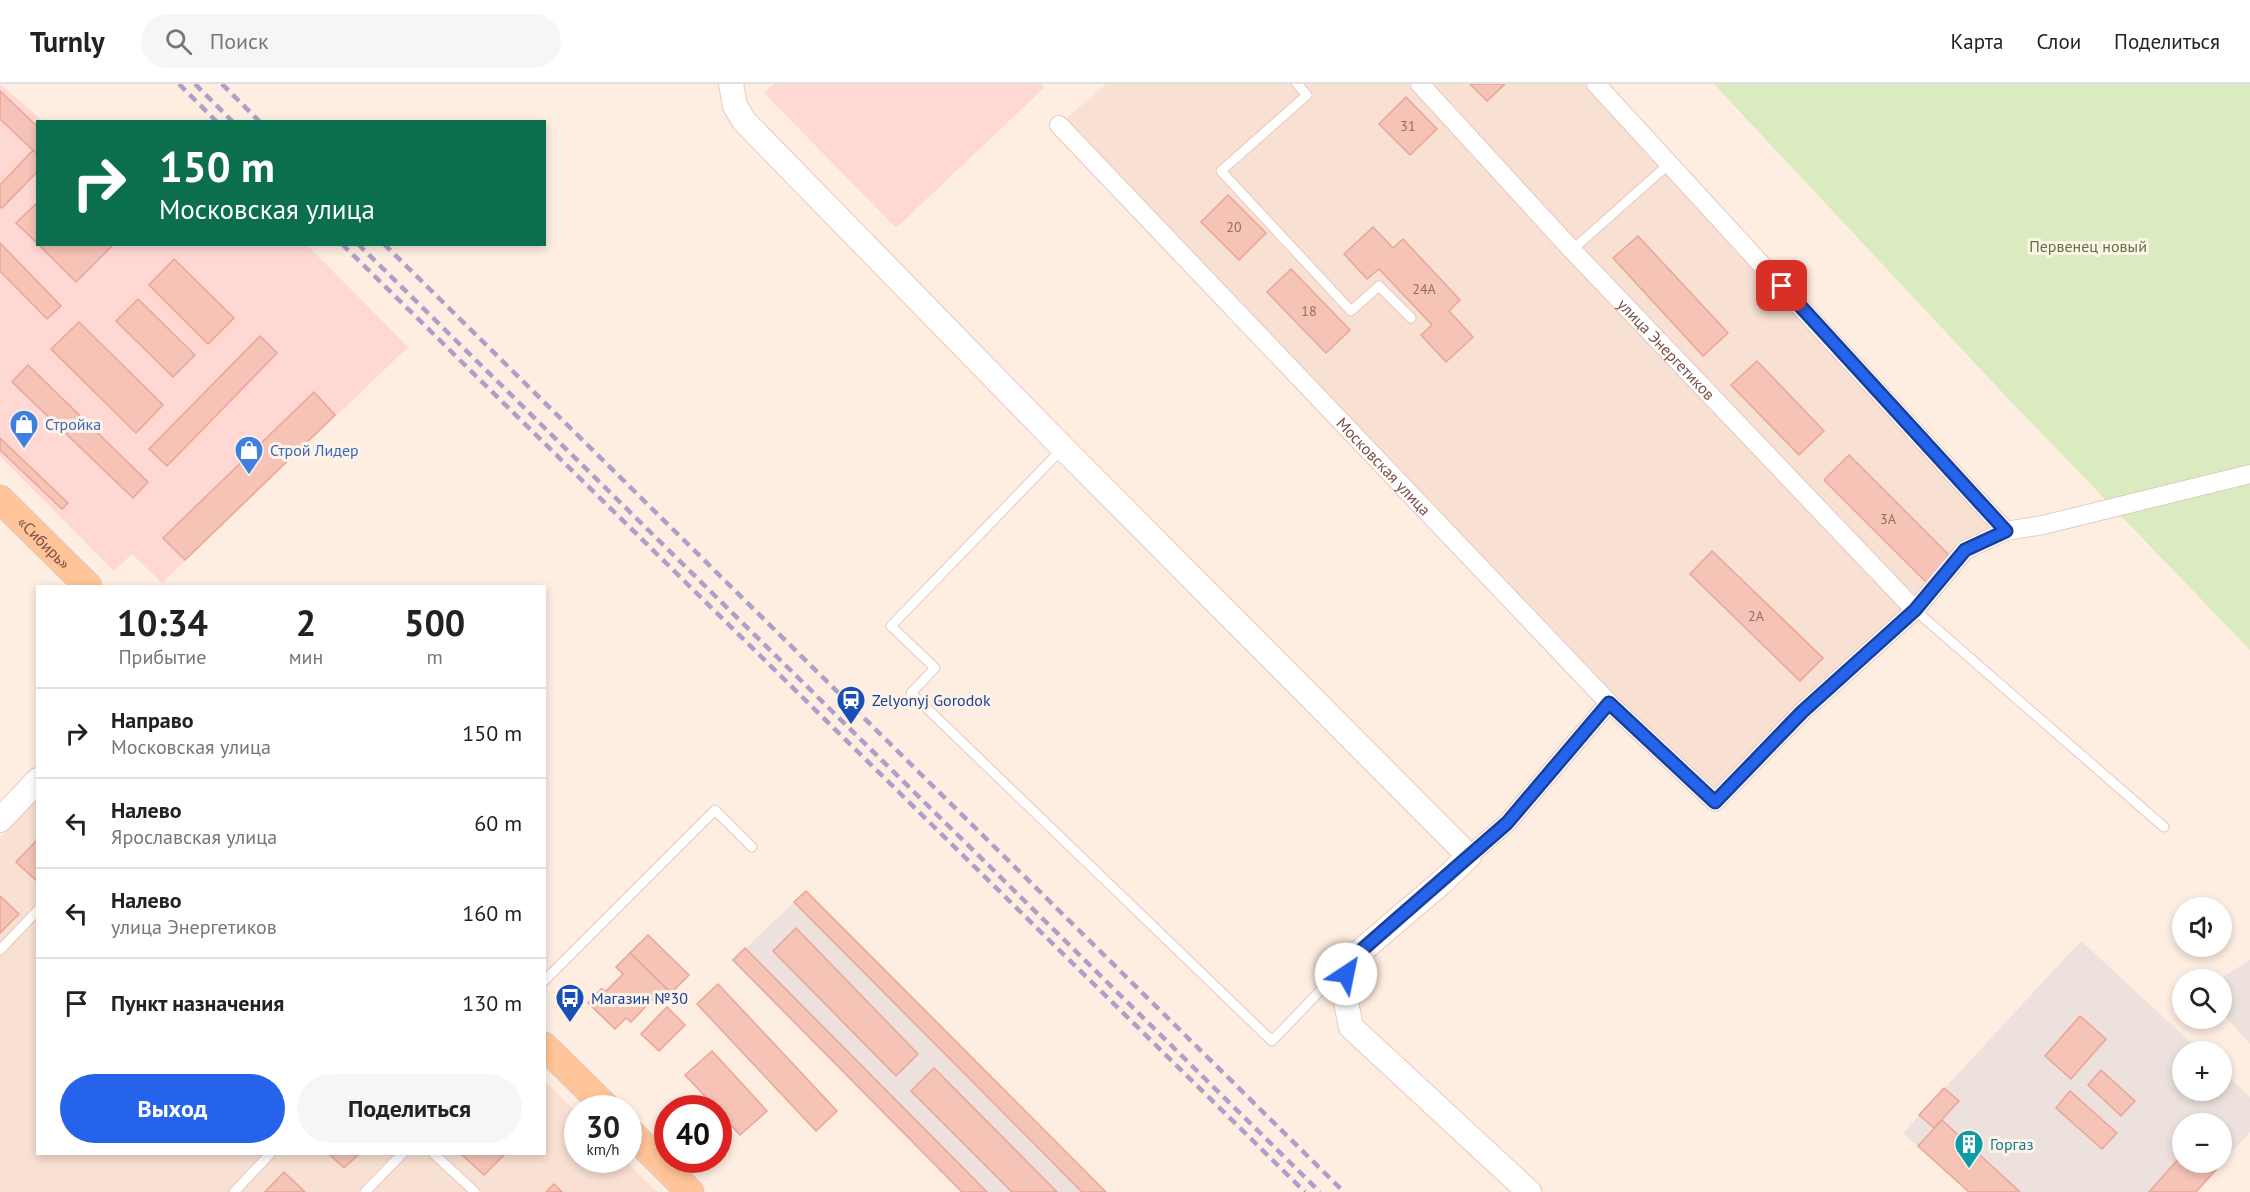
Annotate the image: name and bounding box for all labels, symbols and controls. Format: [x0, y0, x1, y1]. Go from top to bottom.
search box [141, 14, 561, 68]
text: Turnly [30, 23, 105, 60]
icon: search [162, 25, 195, 58]
text: Поиск [210, 27, 268, 55]
text: Карта [1950, 28, 2003, 55]
text: Слои [2036, 28, 2081, 55]
text: Поделиться [2114, 28, 2220, 55]
house number: 31 [1400, 117, 1416, 135]
text: 150 m [159, 139, 275, 194]
icon: right [60, 144, 138, 222]
text: Московская улица [159, 192, 375, 226]
house number: 20 [1226, 218, 1242, 236]
park label: Первенец новый [2029, 236, 2147, 256]
pin [1756, 260, 1807, 311]
icon: arrive [1765, 269, 1798, 302]
house number: 24А [1412, 280, 1437, 298]
street label: улица Энергетиков [1613, 294, 1719, 404]
house number: 18 [1301, 302, 1317, 320]
shop icon: Стройка [8, 408, 40, 450]
street label: Московская улица [1332, 413, 1435, 519]
place label: Стройка [45, 414, 101, 434]
shop icon: Строй Лидер [233, 434, 265, 476]
place label: Строй Лидер [270, 440, 359, 460]
house number: 3А [1880, 510, 1897, 528]
street label: «Сибирь» [13, 512, 75, 573]
text: 10:34 [117, 599, 208, 646]
text: 2 [296, 599, 316, 646]
text: 500 [404, 599, 465, 646]
house number: 2А [1748, 607, 1765, 625]
text: Прибытие [118, 644, 206, 670]
text: мин [289, 644, 323, 670]
text: m [427, 644, 443, 670]
station icon: Zelyonyj Gorodok [835, 684, 867, 726]
place label: Zelyonyj Gorodok [872, 690, 991, 710]
text: Направо [111, 706, 194, 734]
icon: right [60, 717, 93, 750]
text: 150 m [462, 719, 522, 747]
text: Московская улица [111, 734, 271, 760]
text: Налево [111, 796, 182, 824]
icon: left [60, 807, 93, 840]
text: 60 m [474, 809, 522, 837]
text: Ярославская улица [111, 824, 277, 850]
text: Налево [111, 886, 182, 914]
icon: left [60, 897, 93, 930]
map controls [2172, 897, 2232, 1173]
button: sound [2172, 897, 2232, 957]
text: 160 m [462, 899, 522, 927]
text: улица Энергетиков [111, 914, 277, 940]
position arrow [1314, 942, 1378, 1006]
button: search [2172, 969, 2232, 1029]
bus stop icon: Магазин №30 [554, 982, 586, 1024]
icon: arrive [60, 987, 93, 1020]
place label: Магазин №30 [591, 988, 688, 1008]
text: Пункт назначения [111, 989, 284, 1017]
text: 130 m [462, 989, 522, 1017]
button: + [2172, 1041, 2232, 1101]
button: Выход [60, 1074, 285, 1143]
button: Поделиться [297, 1074, 522, 1143]
speed limit sign: 40 [654, 1095, 732, 1173]
text: 30 [586, 1107, 620, 1146]
button: − [2172, 1113, 2232, 1173]
building icon: Горгаз [1953, 1128, 1985, 1170]
place label: Горгаз [1990, 1134, 2033, 1154]
text: km/h [587, 1140, 619, 1159]

